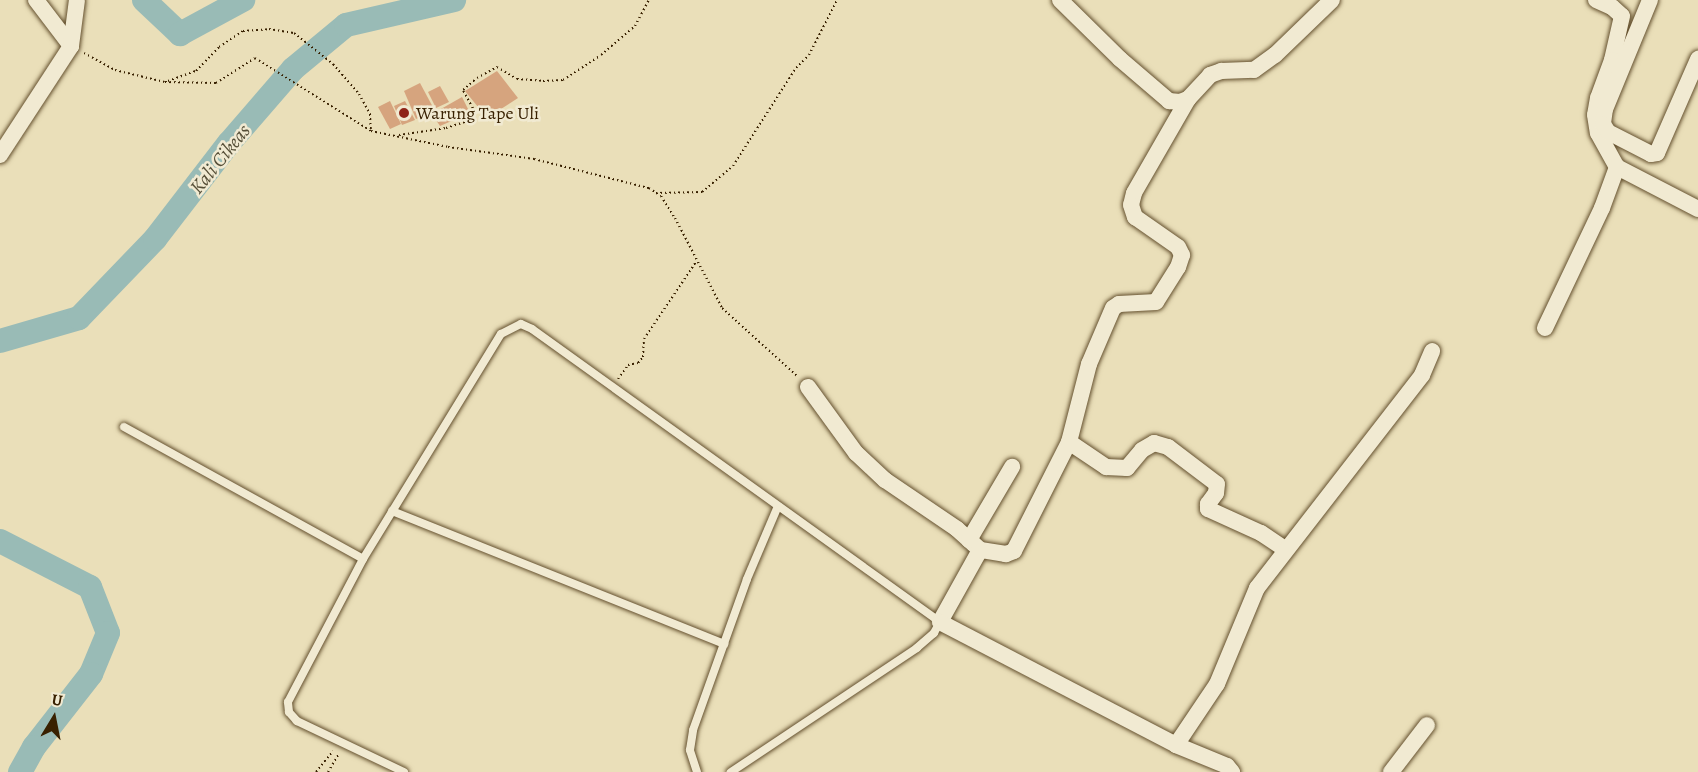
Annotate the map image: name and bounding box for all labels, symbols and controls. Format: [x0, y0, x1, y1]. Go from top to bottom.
place label: Warung Tape Uli [416, 102, 539, 124]
marker: Warung Tape Uli [397, 106, 411, 120]
water label: Kali Cikeas [185, 119, 255, 199]
north arrow [24, 688, 84, 748]
text: U [50, 689, 64, 712]

